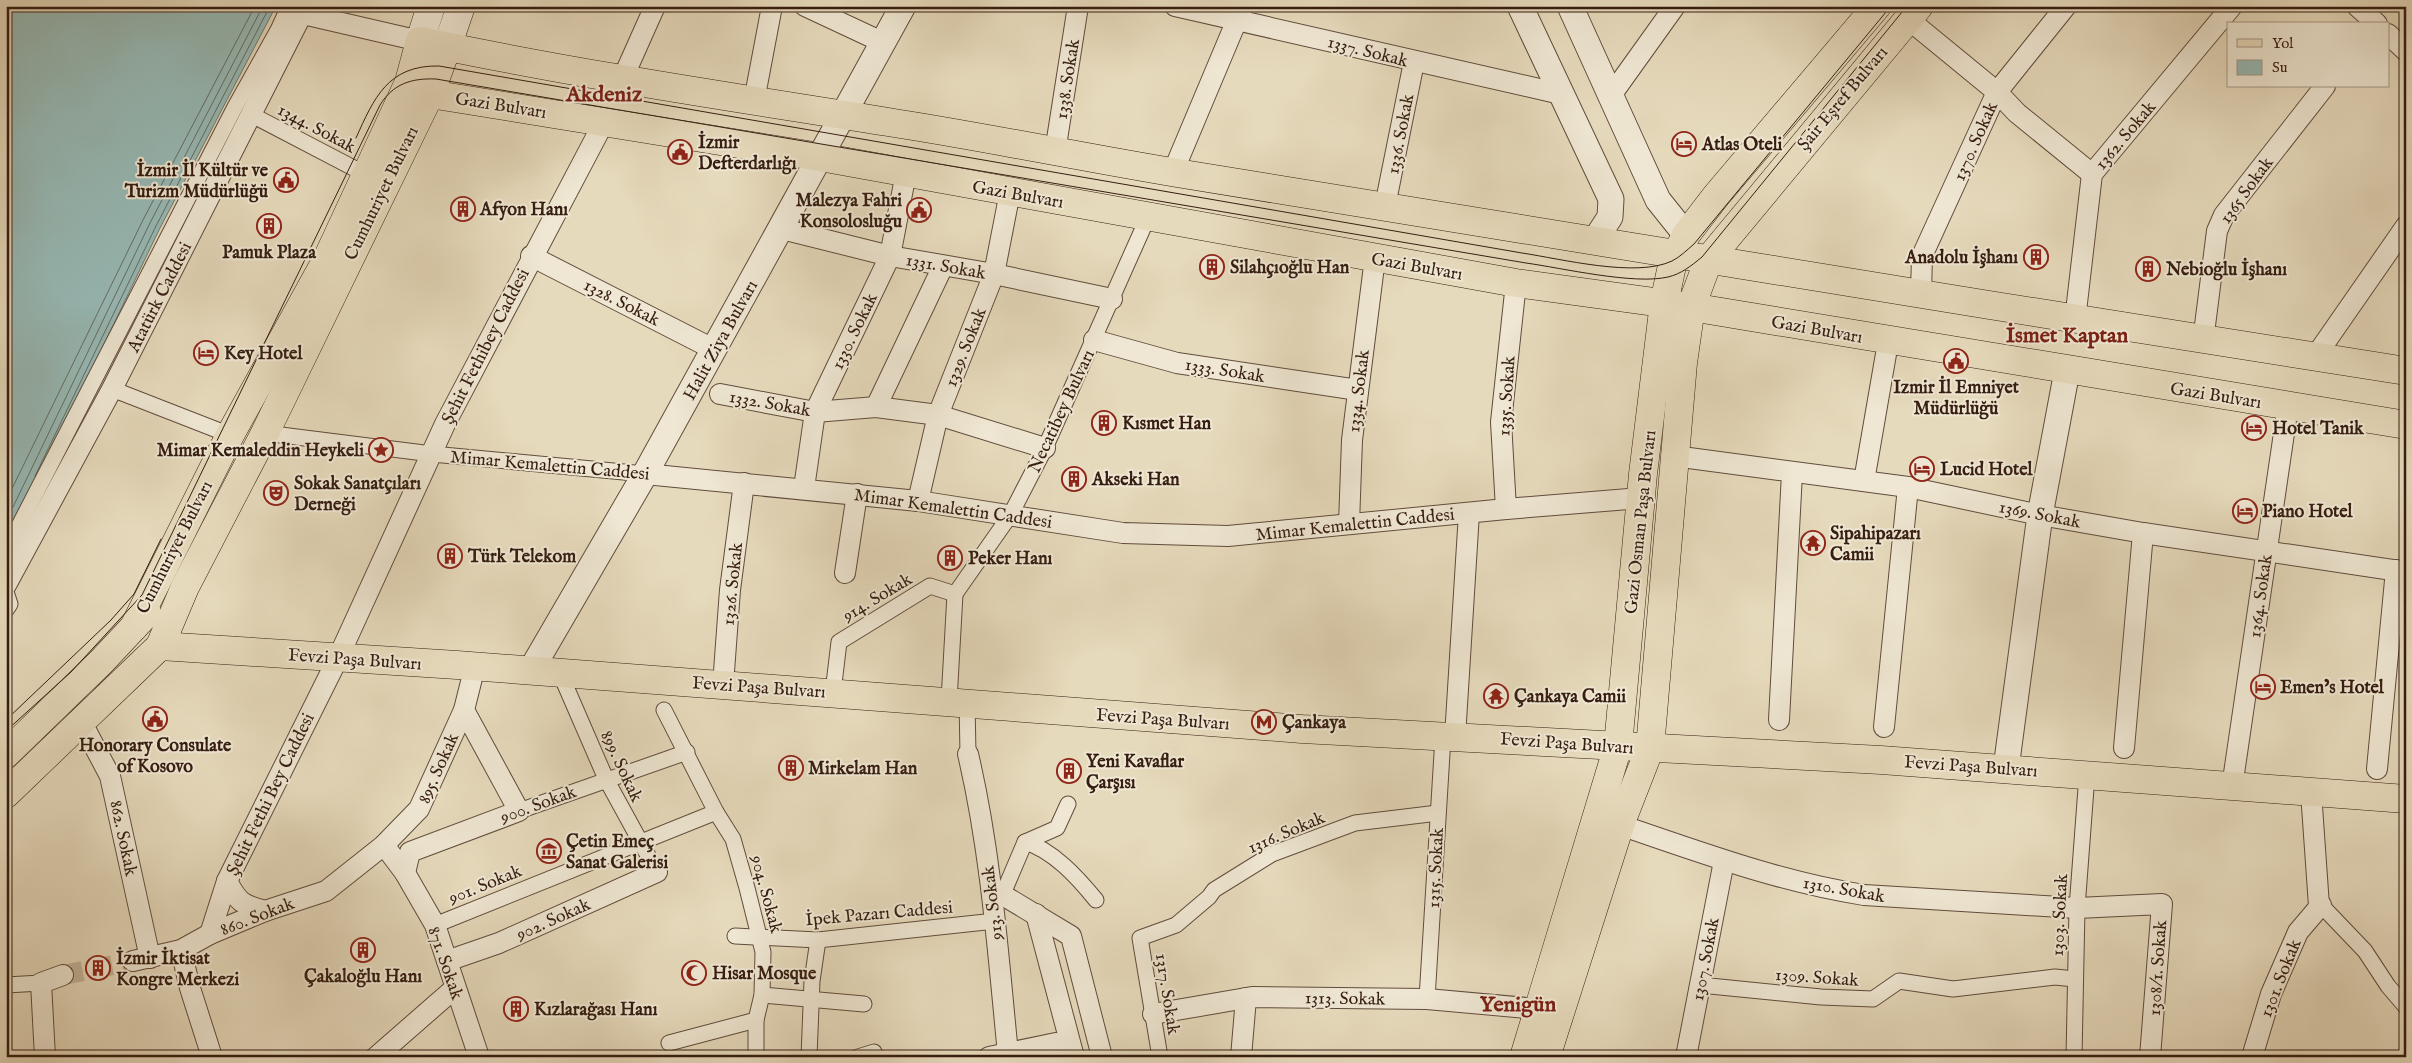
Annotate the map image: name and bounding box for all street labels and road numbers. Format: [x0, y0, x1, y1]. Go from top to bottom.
street label: 1337. Sokak [1325, 31, 1411, 74]
street label: 1338. Sokak [1051, 37, 1086, 121]
street label: Şair Eşref Bulvarı [1793, 42, 1894, 156]
street label: Gazi Bulvarı [453, 88, 548, 125]
street label: 1336. Sokak [1382, 92, 1421, 176]
street label: 1362. Sokak [2091, 96, 2162, 175]
street label: 1370. Sokak [1949, 98, 2004, 185]
street label: 1344. Sokak [273, 99, 360, 160]
street label: Cumhuriyet Bulvarı [340, 123, 425, 264]
street label: 1365 Sokak [2215, 153, 2279, 229]
street label: Gazi Bulvarı [970, 176, 1065, 215]
street label: Atatürk Caddesi [122, 238, 198, 358]
street label: Gazi Bulvarı [1369, 248, 1464, 287]
street label: 1331. Sokak [904, 249, 988, 286]
street label: Şehit Fethibey Caddesi [437, 265, 536, 429]
street label: 1328. Sokak [579, 274, 664, 333]
street label: Halit Ziya Bulvarı [679, 276, 764, 405]
street label: 1330. Sokak [827, 289, 884, 374]
street label: 1329. Sokak [940, 304, 993, 391]
street label: Gazi Bulvarı [1769, 311, 1864, 350]
street label: Necatibey Bulvarı [1024, 346, 1101, 477]
street label: 1334. Sokak [1343, 348, 1376, 434]
street label: 1333. Sokak [1183, 354, 1267, 389]
street label: 1335. Sokak [1493, 355, 1522, 437]
street label: Gazi Bulvarı [2168, 378, 2263, 415]
street label: 1332. Sokak [727, 386, 813, 423]
street label: Gazi Osman Paşa Bulvarı [1620, 429, 1663, 615]
street label: Mimar Kemalettin Caddesi [449, 446, 651, 487]
street label: Cumhuriyet Bulvarı [132, 477, 219, 618]
street label: Mimar Kemalettin Caddesi [852, 484, 1054, 535]
street label: 1369. Sokak [1997, 496, 2083, 535]
street label: Mimar Kemalettin Caddesi [1255, 504, 1456, 547]
street label: 1326. Sokak [718, 541, 749, 627]
street label: 1364. Sokak [2244, 553, 2279, 639]
street label: 914. Sokak [838, 568, 917, 629]
street label: Fevzi Paşa Bulvarı [287, 644, 423, 677]
street label: Fevzi Paşa Bulvarı [691, 672, 827, 705]
street label: Fevzi Paşa Bulvarı [1095, 704, 1231, 737]
street label: Şehit Fethi Bey Caddesi [222, 709, 321, 880]
street label: 899. Sokak [594, 727, 647, 806]
street label: Fevzi Paşa Bulvarı [1499, 728, 1635, 761]
street label: 895. Sokak [414, 729, 465, 808]
street label: Fevzi Paşa Bulvarı [1903, 751, 2039, 784]
street label: 900. Sokak [496, 781, 580, 830]
street label: 862. Sokak [103, 798, 142, 879]
street label: 1316. Sokak [1245, 807, 1329, 860]
street label: 1315. Sokak [1423, 827, 1450, 909]
street label: 904. Sokak [744, 852, 787, 936]
street label: 901. Sokak [445, 860, 526, 911]
street label: 913. Sokak [977, 864, 1010, 942]
street label: 1310. Sokak [1801, 872, 1887, 909]
street label: 1303. Sokak [2047, 873, 2074, 957]
street label: 860. Sokak [217, 893, 298, 942]
street label: 902. Sokak [512, 894, 595, 947]
street label: İpek Pazarı Caddesi [804, 896, 954, 932]
street label: 1307. Sokak [1687, 915, 1726, 1003]
street label: 1308/1. Sokak [2144, 919, 2173, 1017]
street label: 871. Sokak [421, 924, 468, 1003]
street label: 1301. Sokak [2255, 936, 2308, 1021]
street label: 1317. Sokak [1149, 952, 1184, 1037]
street label: 1309. Sokak [1774, 964, 1860, 993]
street label: 1313. Sokak [1305, 987, 1386, 1012]

